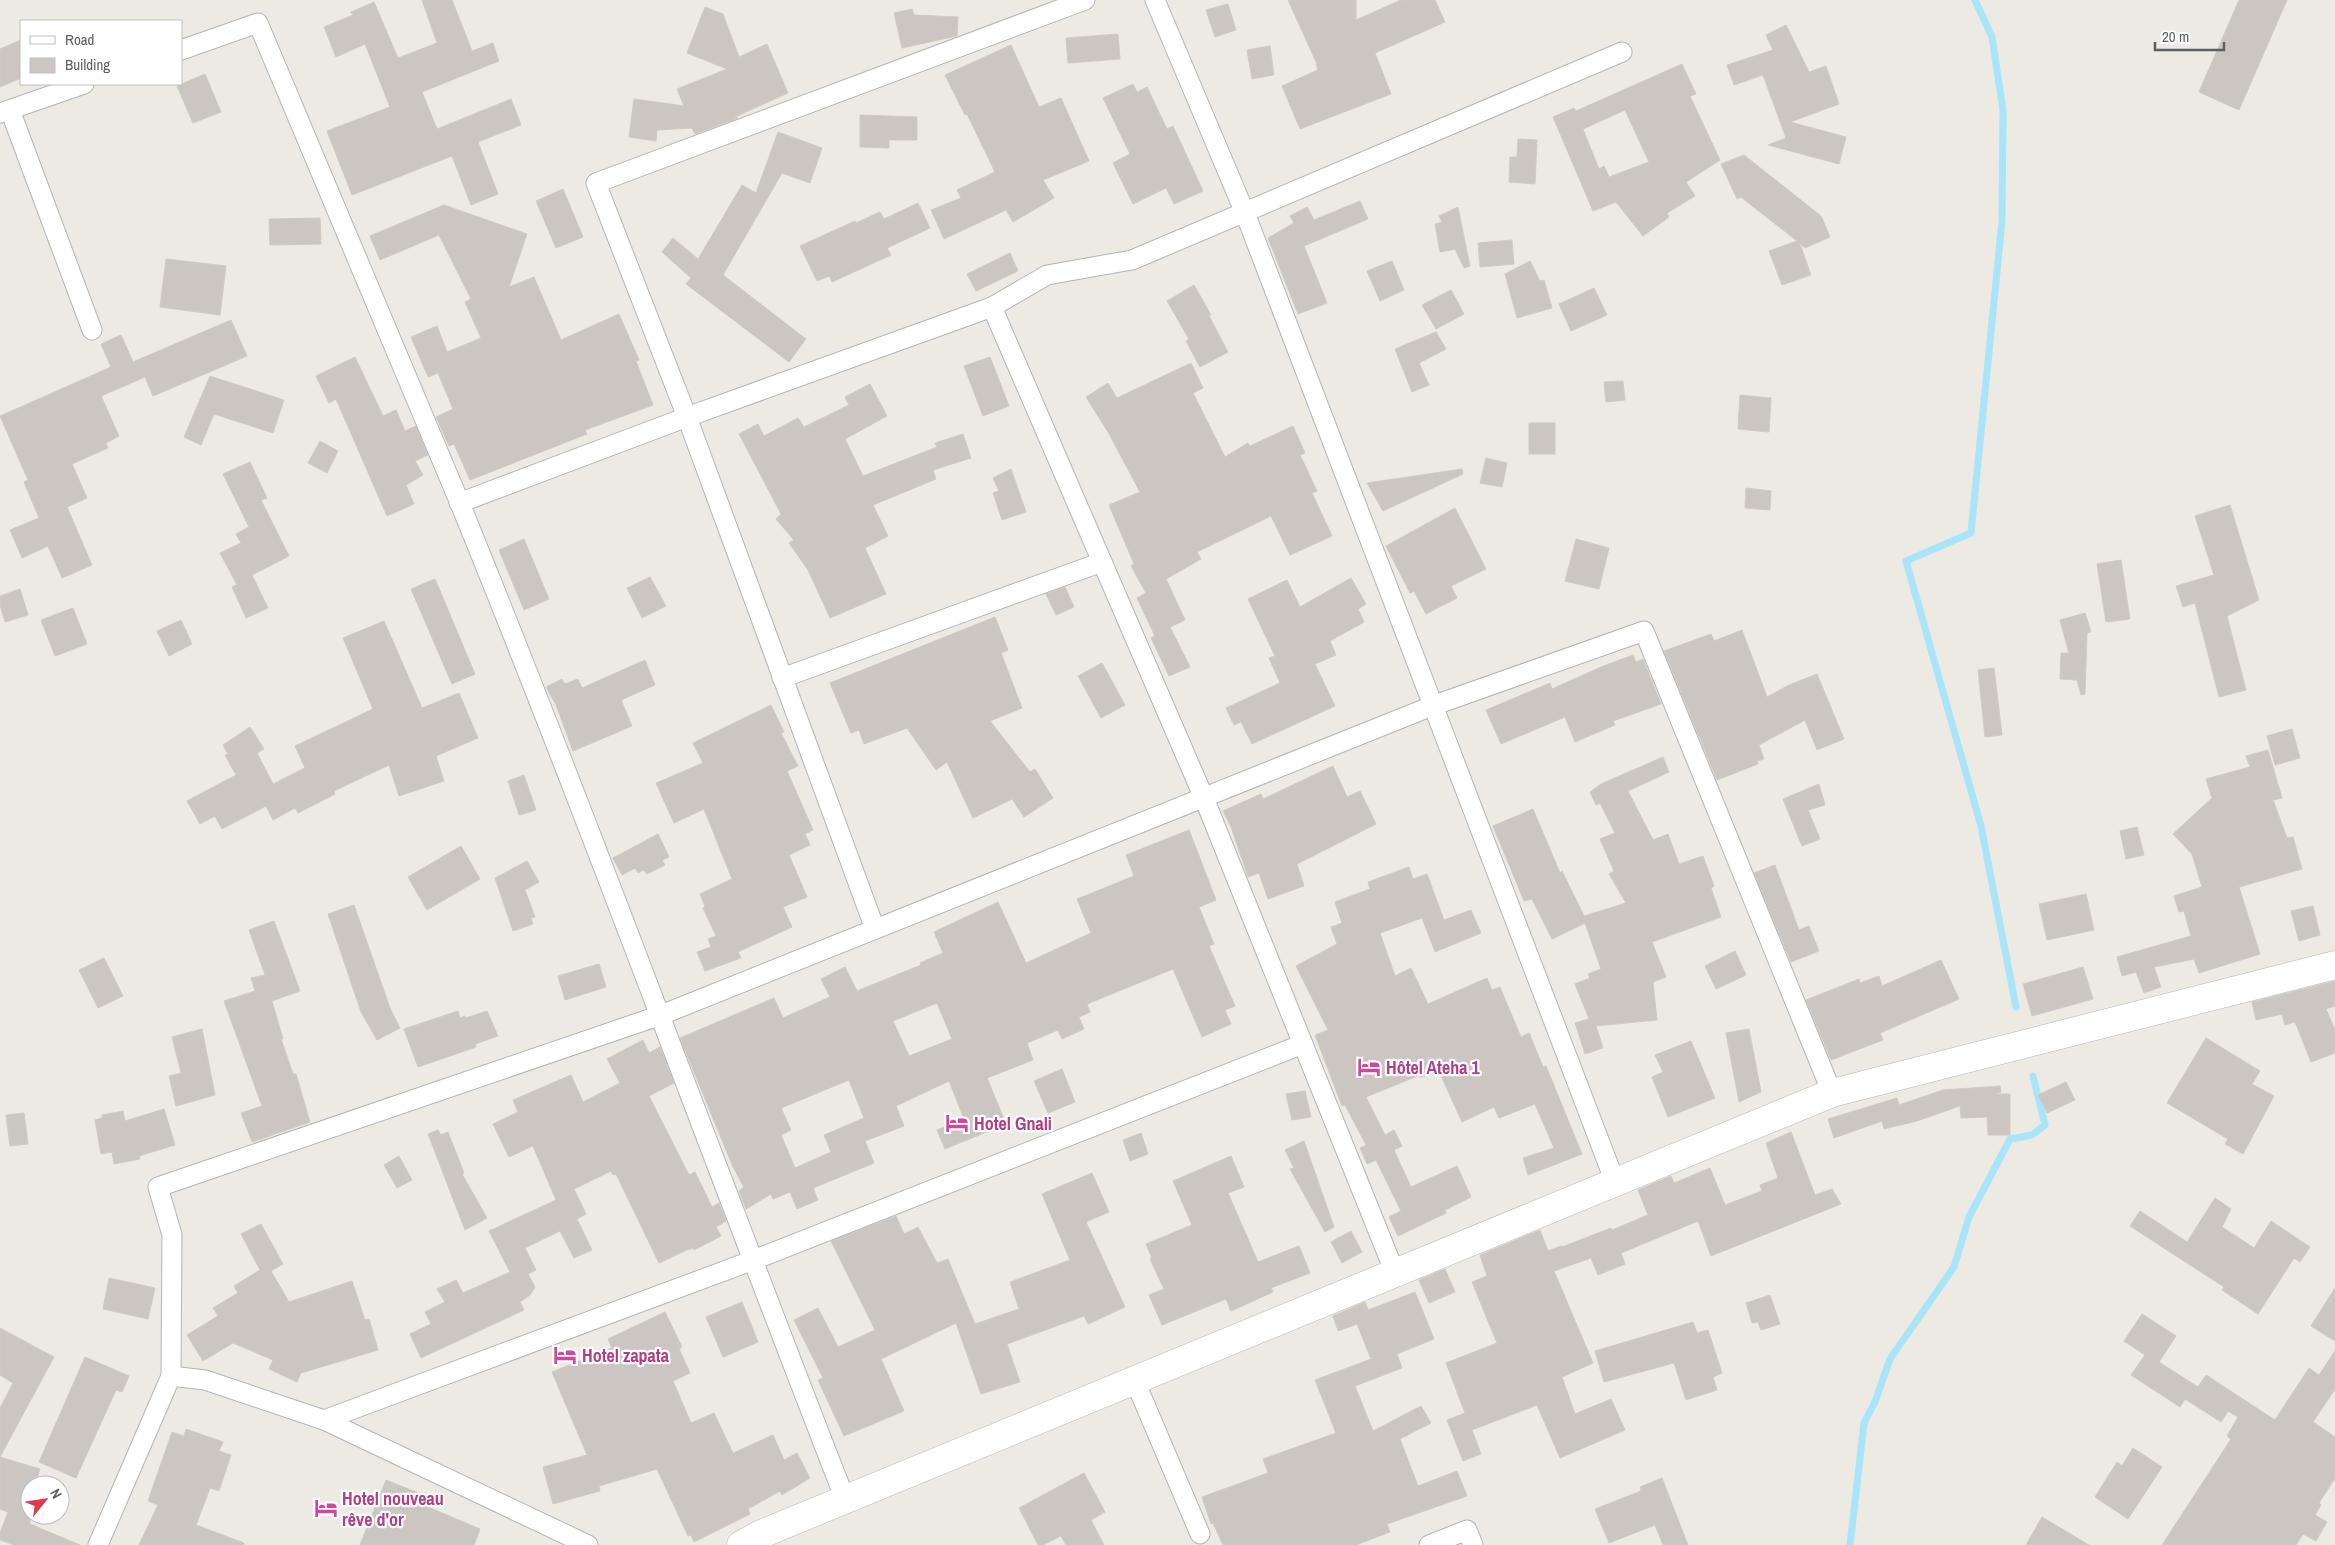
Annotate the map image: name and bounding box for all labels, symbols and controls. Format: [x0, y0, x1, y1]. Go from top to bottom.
legend [20, 20, 182, 85]
scale bar [2155, 20, 2224, 52]
text: 20 m [2162, 26, 2189, 47]
text: Road [65, 29, 94, 50]
text: Building [65, 54, 110, 75]
hotel icon: Hôtel Ateha 1 [1356, 1054, 1382, 1080]
place label: Hôtel Ateha 1 [1386, 1055, 1481, 1080]
hotel icon: Hotel Gnali [944, 1110, 970, 1136]
place label: Hotel Gnali [974, 1111, 1052, 1136]
hotel icon: Hotel zapata [552, 1342, 578, 1368]
place label: Hotel zapata [582, 1343, 670, 1368]
north arrow [20, 1475, 70, 1525]
text: N [46, 1485, 66, 1502]
place label: Hotel nouveau rêve d'or [342, 1486, 444, 1532]
hotel icon: Hotel nouveau rêve d'or [313, 1495, 339, 1521]

